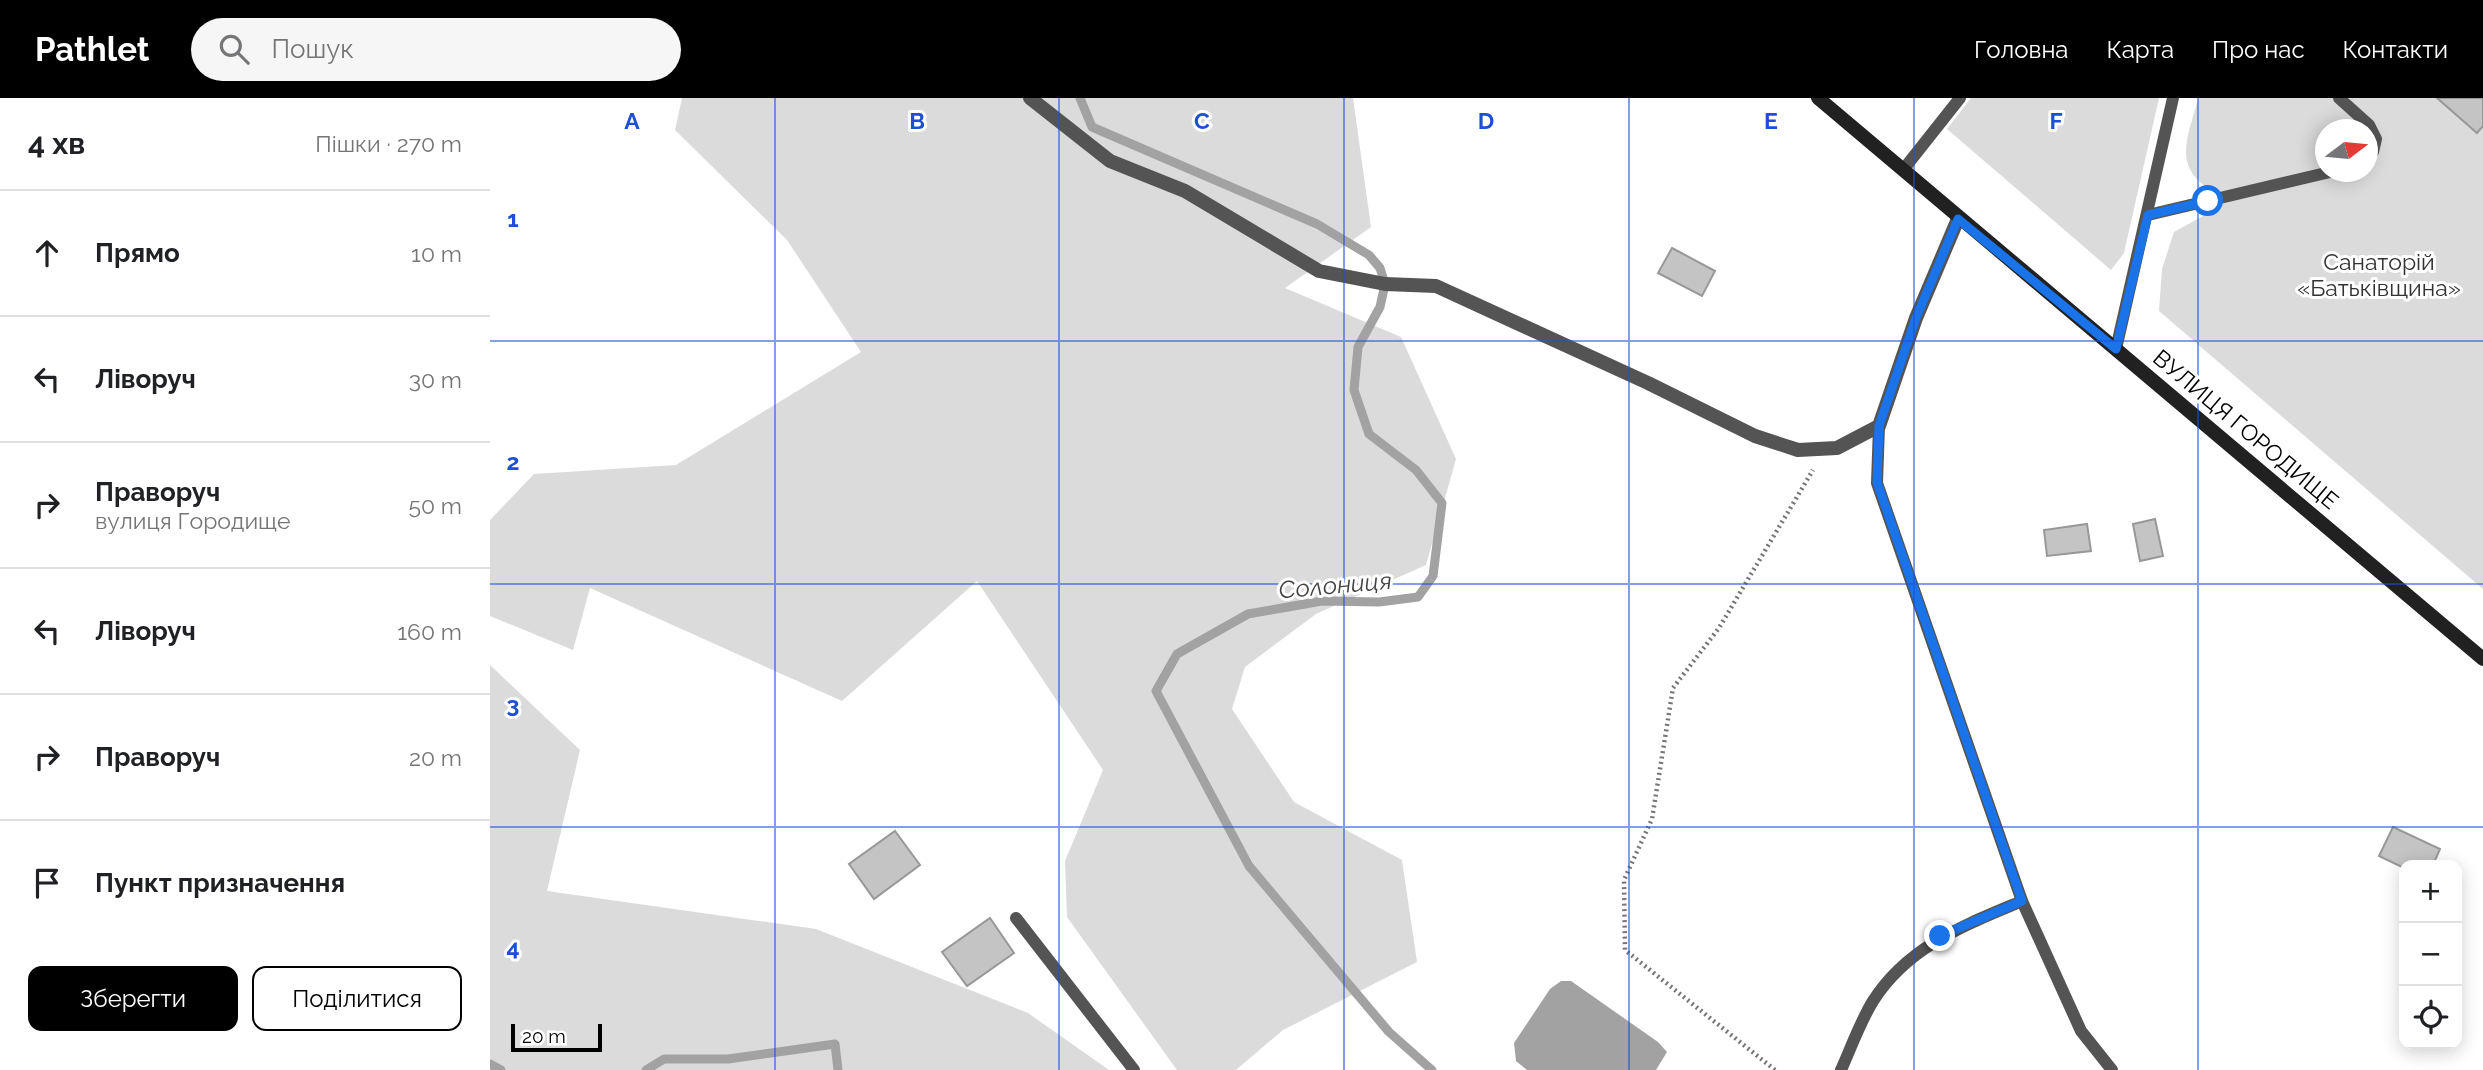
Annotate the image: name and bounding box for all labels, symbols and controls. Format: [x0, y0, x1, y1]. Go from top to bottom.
search box [191, 18, 681, 81]
text: Pathlet [35, 30, 149, 69]
icon: search [215, 30, 253, 68]
text: Пошук [271, 34, 354, 64]
text: Головна [1974, 35, 2068, 64]
text: Карта [2106, 35, 2174, 64]
text: Про нас [2212, 35, 2305, 64]
text: Контакти [2343, 35, 2448, 64]
text: A [624, 107, 640, 134]
text: B [909, 107, 925, 134]
text: C [1194, 107, 1210, 134]
text: D [1478, 107, 1494, 134]
text: E [1764, 107, 1778, 134]
text: F [2049, 107, 2063, 134]
north arrow [2315, 119, 2378, 182]
text: 4 хв [28, 126, 85, 161]
text: Пішки · 270 m [315, 130, 462, 157]
route start [2192, 185, 2223, 216]
text: 1 [507, 205, 519, 232]
icon: ahead [28, 234, 66, 272]
text: Прямо [95, 238, 180, 268]
text: 10 m [411, 240, 462, 267]
park label: Санаторій «Батьківщина» [2297, 248, 2461, 301]
street label: ВУЛИЦЯ ГОРОДИЩЕ [2148, 344, 2344, 514]
icon: left [28, 360, 66, 398]
text: Ліворуч [95, 364, 196, 394]
text: 30 m [409, 366, 462, 393]
text: 2 [507, 448, 519, 475]
text: Праворуч [95, 477, 220, 507]
icon: right [28, 486, 66, 524]
text: 50 m [408, 492, 462, 519]
text: вулиця Городище [95, 507, 290, 534]
water label: Солониця [1277, 566, 1393, 604]
icon: left [28, 612, 66, 650]
text: Ліворуч [95, 616, 196, 646]
text: 160 m [397, 618, 462, 645]
text: 3 [507, 691, 519, 718]
icon: right [28, 738, 66, 776]
text: Праворуч [95, 742, 220, 772]
text: 20 m [409, 744, 462, 771]
map controls [2399, 860, 2462, 1049]
button: + [2399, 860, 2462, 923]
icon: arrive [28, 864, 66, 902]
text: Пункт призначення [95, 868, 345, 898]
route end [1924, 920, 1955, 951]
button: − [2399, 923, 2462, 986]
text: 4 [506, 934, 520, 961]
button: Зберегти [28, 966, 238, 1031]
button: Поділитися [252, 966, 462, 1031]
button: locate [2399, 986, 2462, 1049]
scale bar [511, 1021, 602, 1053]
text: 20 m [522, 1025, 566, 1047]

